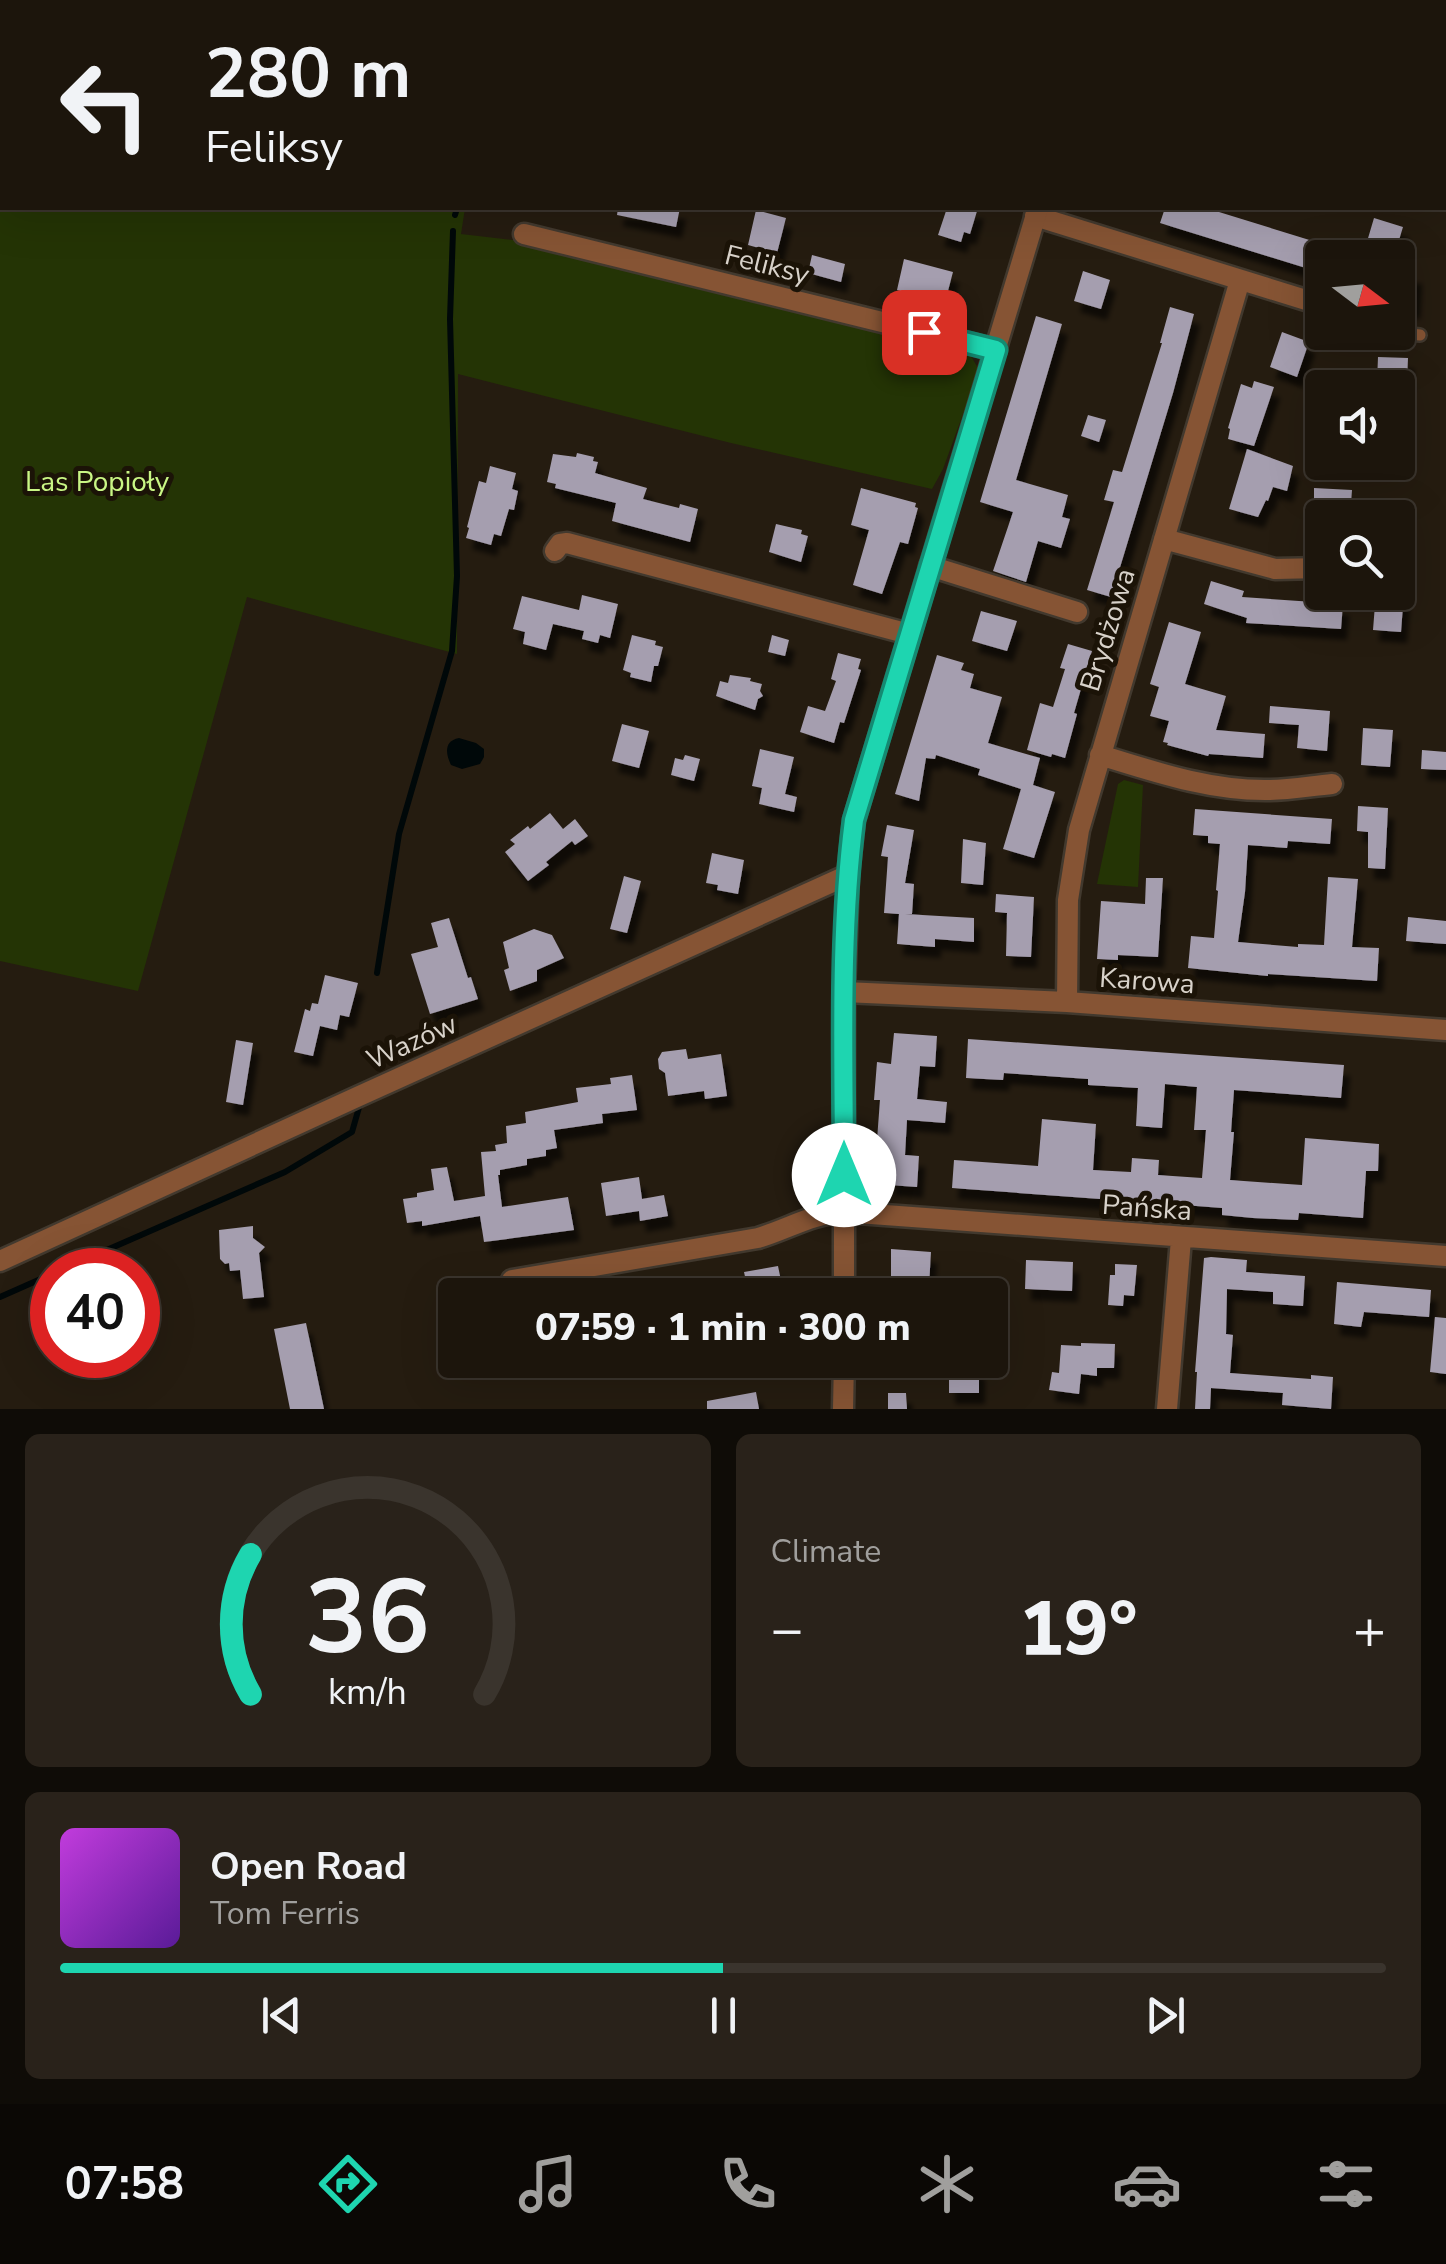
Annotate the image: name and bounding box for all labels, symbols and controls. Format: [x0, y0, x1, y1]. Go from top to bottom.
text: 280 m [205, 26, 411, 122]
icon: left [40, 40, 170, 170]
text: Feliksy [205, 117, 343, 178]
street label: Feliksy [721, 236, 814, 294]
north arrow [1305, 240, 1415, 350]
map controls [1305, 240, 1415, 610]
pin [882, 290, 967, 375]
icon: arrive [897, 305, 952, 360]
button: sound [1305, 370, 1415, 480]
park label: Las Popioły [25, 463, 170, 501]
button: search [1305, 500, 1415, 610]
street label: Brydżowa [1071, 564, 1145, 696]
street label: Karowa [1098, 959, 1196, 1003]
street label: Wazów [361, 1005, 463, 1079]
position arrow [792, 1123, 896, 1227]
street label: Pańska [1101, 1186, 1193, 1230]
speed limit sign: 40 [30, 1248, 160, 1378]
text: 07:59 · 1 min · 300 m [535, 1302, 911, 1353]
text: Climate [771, 1530, 881, 1573]
text: 36 [305, 1547, 430, 1689]
text: 19° [1019, 1578, 1138, 1680]
text: − [771, 1592, 804, 1667]
text: + [1353, 1592, 1386, 1667]
text: km/h [328, 1668, 407, 1717]
text: Open Road [210, 1841, 407, 1892]
text: Tom Ferris [210, 1892, 360, 1935]
icon: previous [254, 1988, 309, 2043]
icon: pause [696, 1988, 751, 2043]
icon: next [1138, 1988, 1193, 2043]
icon: directions [313, 2149, 383, 2219]
icon: music [513, 2149, 583, 2219]
icon: phone [713, 2149, 783, 2219]
icon: climate [912, 2149, 982, 2219]
icon: car [1112, 2149, 1182, 2219]
icon: filters [1311, 2149, 1381, 2219]
text: 07:58 [65, 2154, 184, 2215]

